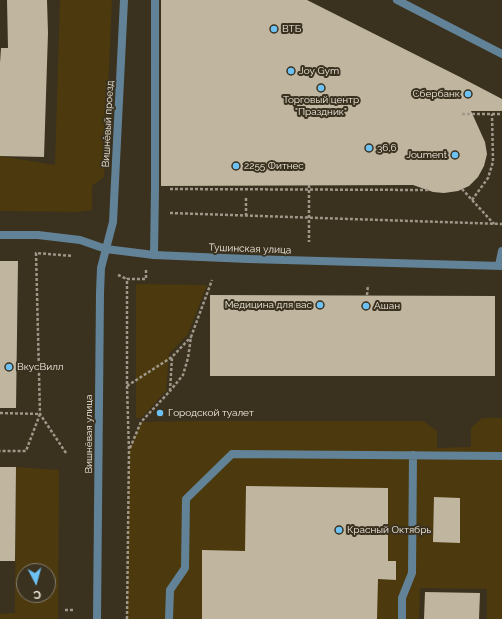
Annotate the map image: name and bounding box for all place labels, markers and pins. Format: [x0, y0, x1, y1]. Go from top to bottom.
place label: ВТБ [282, 23, 301, 35]
marker: ВТБ [269, 24, 279, 34]
place label: Joy Gym [299, 65, 339, 77]
marker: Joy Gym [286, 66, 296, 76]
marker: Торговый центр "Праздник" [316, 83, 326, 93]
place label: Сбербанк [412, 88, 460, 100]
marker: Сбербанк [463, 89, 473, 99]
place label: Торговый центр "Праздник" [283, 94, 359, 118]
place label: 36,6 [377, 142, 397, 154]
marker: 36,6 [364, 143, 374, 153]
place label: Joument [406, 149, 447, 161]
marker: Joument [450, 150, 460, 160]
place label: 2255 Фитнес [244, 160, 304, 172]
marker: 2255 Фитнес [231, 161, 241, 171]
place label: Медицина для вас [225, 299, 312, 311]
marker: Медицина для вас [315, 300, 325, 310]
place label: Ашан [374, 300, 400, 312]
marker: Ашан [361, 301, 371, 311]
place label: ВкусВилл [17, 361, 64, 373]
marker: ВкусВилл [4, 362, 14, 372]
place label: Городской туалет [168, 407, 254, 419]
marker: Городской туалет [155, 408, 165, 418]
place label: Красный Октябрь [347, 524, 431, 536]
marker: Красный Октябрь [334, 525, 344, 535]

